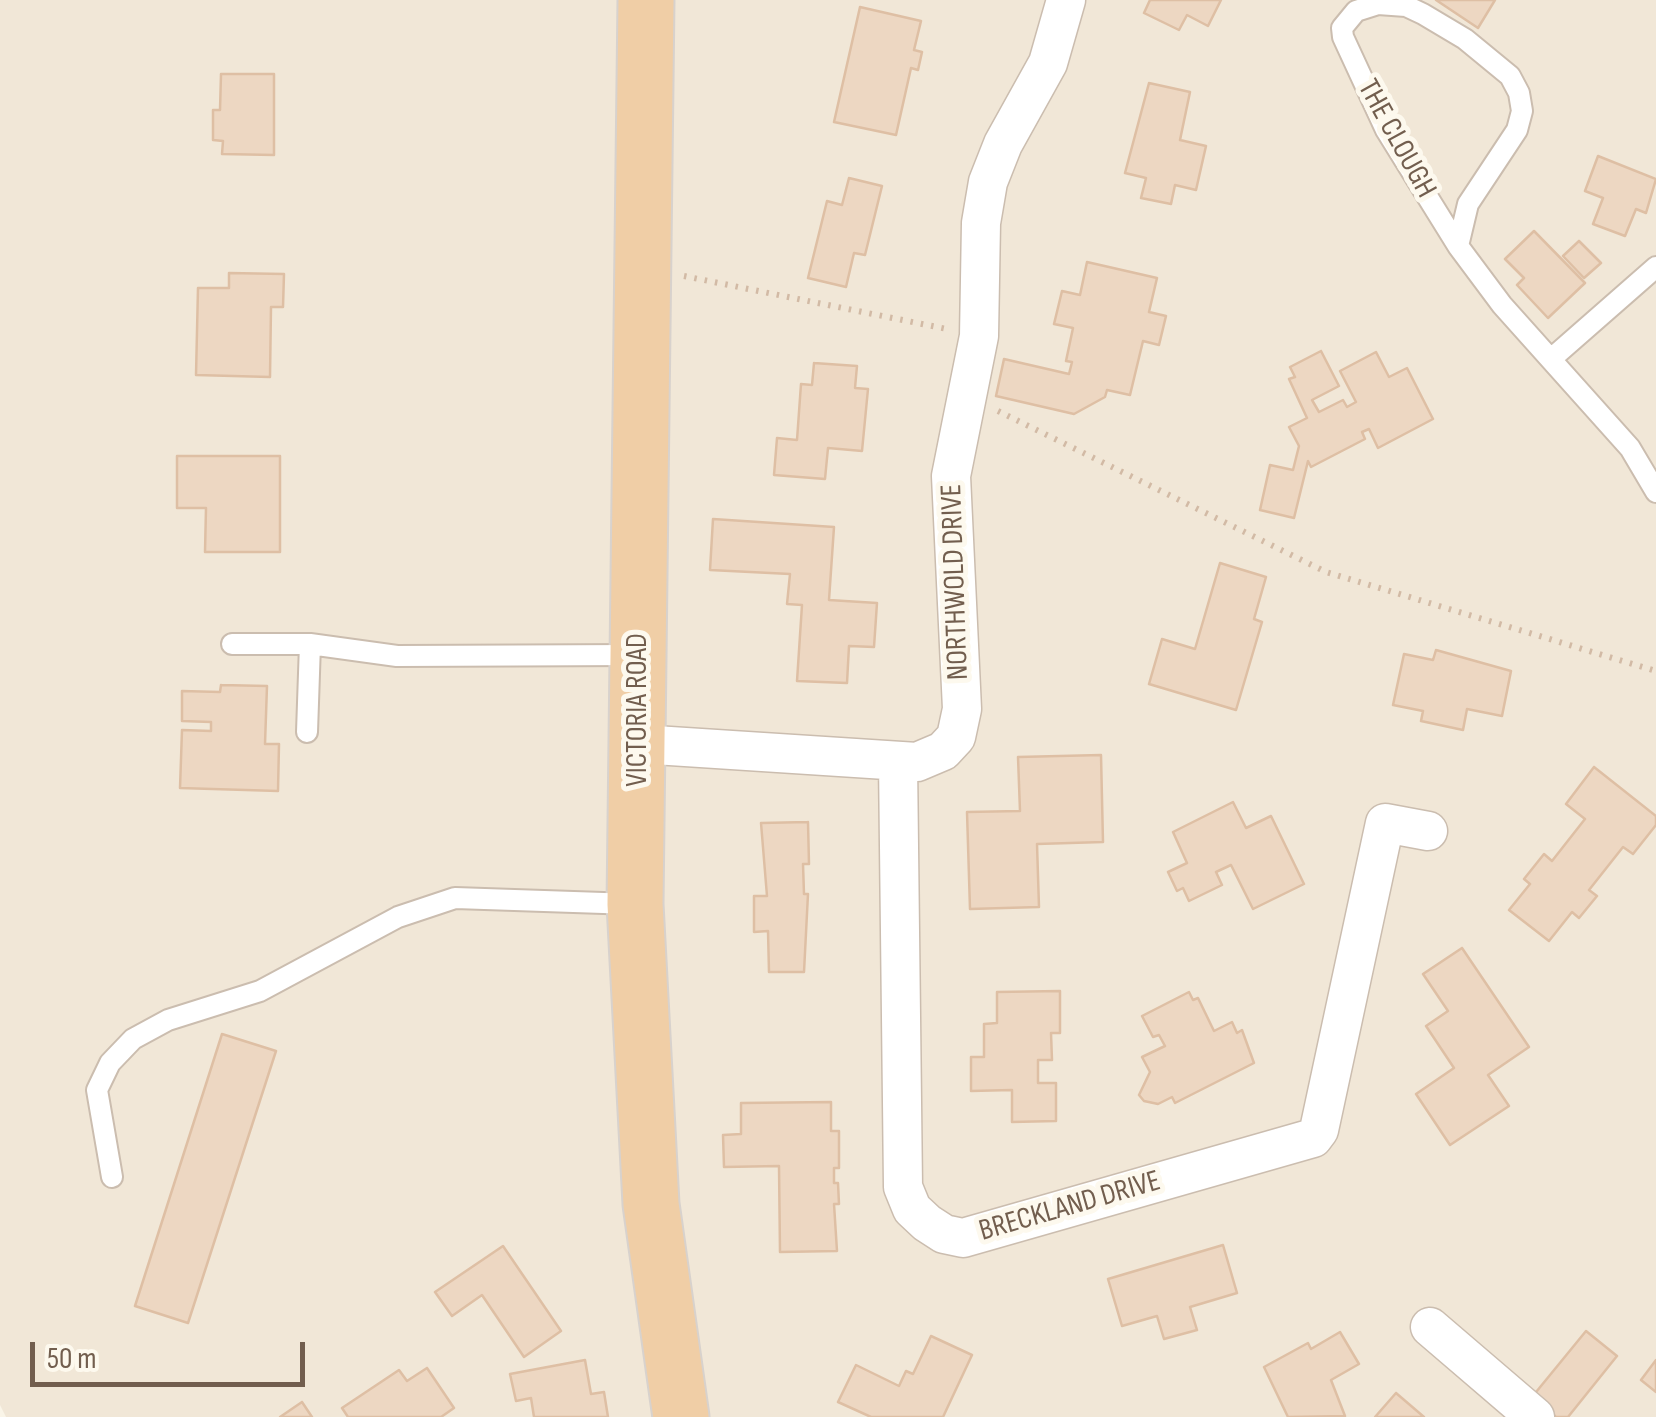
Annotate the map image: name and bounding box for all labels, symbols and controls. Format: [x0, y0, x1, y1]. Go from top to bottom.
street label: THE CLOUGH [1349, 74, 1443, 204]
street label: NORTHWOLD DRIVE [935, 483, 977, 681]
street label: VICTORIA ROAD [620, 633, 656, 787]
street label: BRECKLAND DRIVE [975, 1164, 1165, 1250]
scale bar [35, 1322, 310, 1384]
text: 50 m [47, 1341, 96, 1377]

